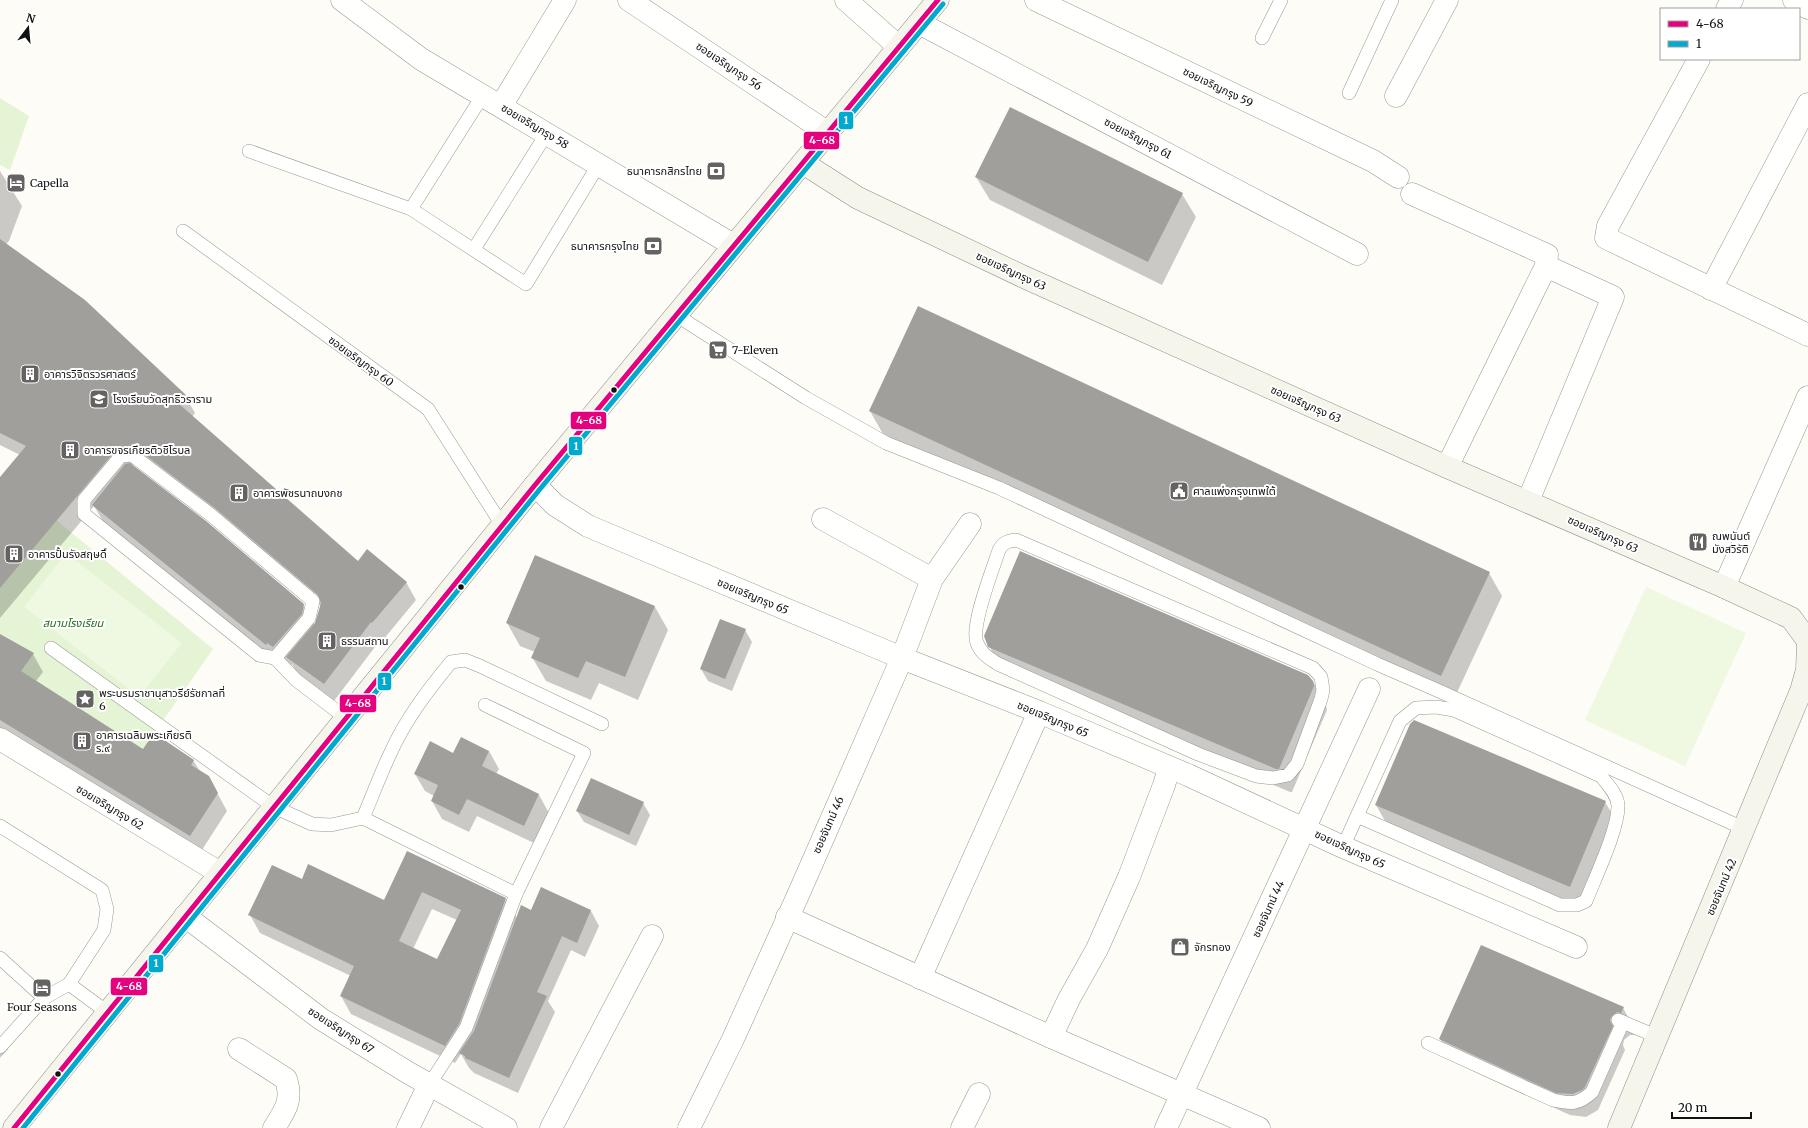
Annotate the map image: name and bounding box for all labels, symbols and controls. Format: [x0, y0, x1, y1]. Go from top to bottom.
north arrow [8, 8, 48, 48]
legend [1660, 8, 1800, 60]
text: N [25, 10, 37, 26]
text: 4-68 [1696, 16, 1724, 31]
text: 1 [1696, 36, 1702, 51]
street label: ซอยเจริญกรุง 56 [693, 39, 765, 93]
street label: ซอยเจริญกรุง 59 [1181, 64, 1256, 110]
street label: ซอยเจริญกรุง 58 [499, 100, 572, 152]
line badge: 1 [838, 111, 854, 130]
text: 1 [843, 113, 849, 127]
street label: ซอยเจริญกรุง 61 [1102, 114, 1174, 162]
line badge: 4-68 [803, 131, 840, 150]
text: 4-68 [809, 133, 835, 147]
bank icon: ธนาคารกสิกรไทย [705, 160, 727, 182]
place label: ธนาคารกสิกรไทย [627, 164, 702, 178]
hotel icon: Capella [5, 172, 27, 194]
place label: Capella [30, 176, 69, 190]
bank icon: ธนาคารกรุงไทย [642, 235, 664, 257]
place label: ธนาคารกรุงไทย [571, 239, 639, 253]
street label: ซอยเจริญกรุง 63 [974, 249, 1048, 293]
street label: ซอยเจริญกรุง 60 [326, 333, 396, 389]
supermarket icon: 7-Eleven [707, 339, 729, 361]
place label: 7-Eleven [732, 343, 779, 357]
building icon: อาคารวิจิตรวรศาสตร์ [19, 363, 41, 385]
place label: อาคารวิจิตรวรศาสตร์ [44, 367, 136, 381]
street label: ซอยเจริญกรุง 63 [1269, 382, 1343, 426]
unlabelled marker [609, 385, 619, 395]
school or university icon: โรงเรียนวัดสุทธิวราราม [88, 388, 110, 410]
place label: โรงเรียนวัดสุทธิวราราม [113, 392, 212, 406]
line badge: 4-68 [570, 411, 607, 430]
text: 4-68 [576, 413, 602, 427]
line badge: 1 [568, 436, 583, 456]
building icon: อาคารขจรเกียรติวชิโรบล [59, 439, 81, 461]
text: 1 [573, 439, 579, 453]
place label: อาคารขจรเกียรติวชิโรบล [84, 443, 190, 457]
public building icon: ศาลแพ่งกรุงเทพใต้ [1168, 480, 1190, 502]
building icon: อาคารพัชรนาถบงกช [228, 482, 250, 504]
place label: ศาลแพ่งกรุงเทพใต้ [1193, 484, 1276, 498]
place label: อาคารพัชรนาถบงกช [253, 486, 342, 500]
street label: ซอยเจริญกรุง 63 [1566, 512, 1640, 556]
place label: ณพนันต์ มังสวิรัติ [1712, 529, 1750, 556]
restaurant icon: ณพนันต์ มังสวิรัติ [1687, 531, 1709, 553]
building icon: อาคารปั้นรังสฤษดิ์ [3, 543, 25, 565]
place label: อาคารปั้นรังสฤษดิ์ [28, 546, 107, 561]
street label: ซอยเจริญกรุง 65 [715, 575, 791, 617]
unlabelled marker [456, 582, 466, 592]
park label: สนามโรงเรียน [43, 616, 105, 630]
building icon: ธรรมสถาน [316, 630, 338, 652]
place label: ธรรมสถาน [341, 634, 389, 648]
line badge: 1 [377, 672, 392, 691]
text: 1 [381, 674, 387, 688]
place label: พระบรมราชานุสาวรีย์รัชกาลที่ 6 [99, 685, 225, 713]
place icon: พระบรมราชานุสาวรีย์รัชกาลที่ 6 [74, 688, 96, 710]
line badge: 4-68 [339, 694, 377, 713]
text: 4-68 [345, 696, 371, 710]
street label: ซอยเจริญกรุง 65 [1015, 698, 1091, 740]
place label: อาคารเฉลิมพระเกียรติ ร.๙ [96, 728, 192, 755]
building icon: อาคารเฉลิมพระเกียรติ ร.๙ [71, 730, 93, 752]
street label: ซอยเจริญกรุง 62 [74, 781, 146, 833]
street label: ซอยจันทน์ 46 [809, 794, 847, 856]
street label: ซอยเจริญกรุง 65 [1313, 827, 1387, 871]
street label: ซอยจันทน์ 42 [1703, 856, 1739, 918]
street label: ซอยจันทน์ 44 [1249, 878, 1287, 940]
shop icon: จักรทอง [1169, 936, 1191, 958]
place label: จักรทอง [1194, 940, 1231, 954]
line badge: 1 [148, 954, 164, 973]
text: 1 [153, 956, 159, 970]
hotel icon: Four Seasons [31, 977, 53, 999]
line badge: 4-68 [110, 977, 148, 996]
text: 4-68 [116, 979, 142, 993]
place label: Four Seasons [7, 1000, 77, 1014]
street label: ซอยเจริญกรุง 67 [305, 1004, 377, 1056]
unlabelled marker [53, 1069, 63, 1079]
scale bar [1672, 1094, 1751, 1120]
text: 20 m [1678, 1100, 1707, 1115]

